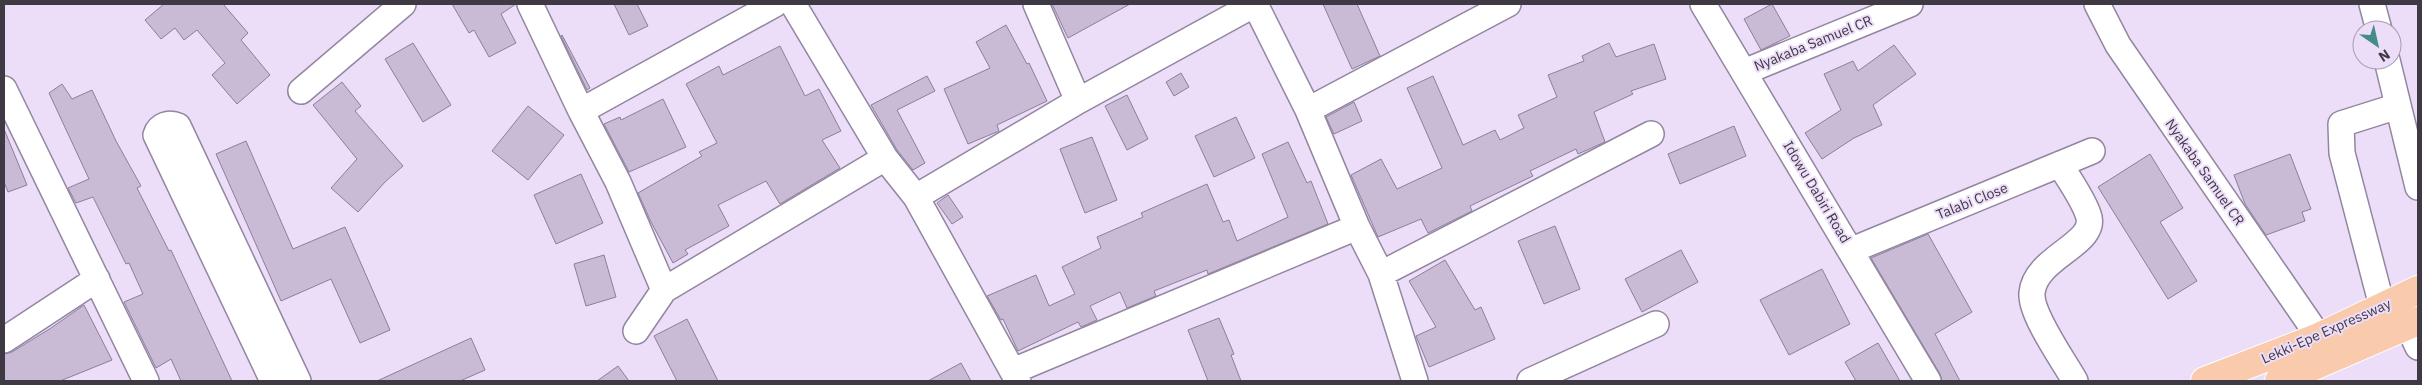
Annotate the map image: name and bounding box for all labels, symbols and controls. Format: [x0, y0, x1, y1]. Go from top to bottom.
street label: Nyakaba Samuel CR [1751, 11, 1875, 75]
north arrow [2352, 20, 2402, 70]
text: N [2375, 45, 2394, 66]
street label: Nyakaba Samuel CR [2161, 115, 2249, 229]
street label: Idowu Dabiri Road [1779, 138, 1855, 246]
street label: Talabi Close [1934, 178, 2011, 223]
street label: Lekki-Epe Expressway [2258, 294, 2394, 368]

